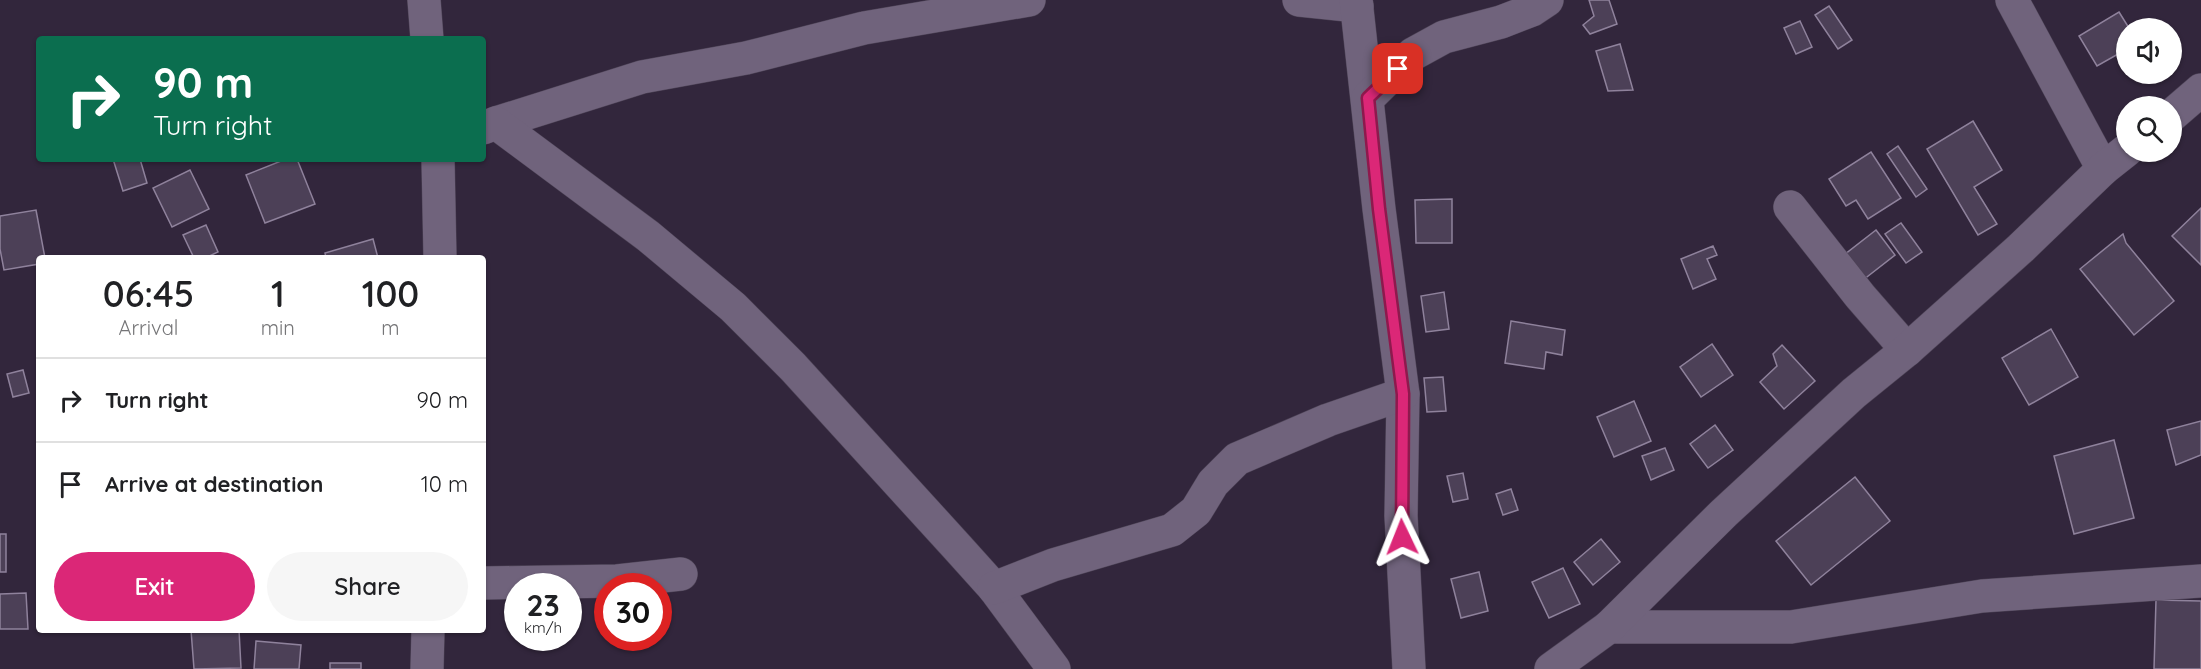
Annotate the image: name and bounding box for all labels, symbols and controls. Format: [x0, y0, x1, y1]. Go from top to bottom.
map controls [2116, 18, 2182, 162]
button: sound [2116, 18, 2182, 84]
pin [1372, 43, 1423, 94]
icon: arrive [1381, 52, 1414, 85]
text: 90 m [153, 56, 253, 109]
icon: right [54, 60, 132, 138]
button: search [2116, 96, 2182, 162]
text: Turn right [153, 108, 272, 142]
text: 06:45 [103, 271, 194, 316]
text: 1 [271, 271, 285, 316]
text: 100 [362, 271, 419, 316]
text: Arrival [118, 315, 178, 340]
text: min [261, 315, 295, 340]
text: m [381, 315, 400, 340]
icon: right [54, 384, 87, 417]
text: Turn right [105, 386, 209, 414]
text: 90 m [417, 386, 468, 414]
icon: arrive [54, 468, 87, 501]
text: Arrive at destination [105, 470, 323, 498]
text: 10 m [421, 470, 468, 498]
position arrow [1370, 505, 1434, 569]
button: Exit [54, 552, 255, 621]
button: Share [267, 552, 468, 621]
speed limit sign: 30 [594, 573, 672, 651]
text: 23 [526, 586, 560, 624]
text: km/h [524, 618, 562, 637]

